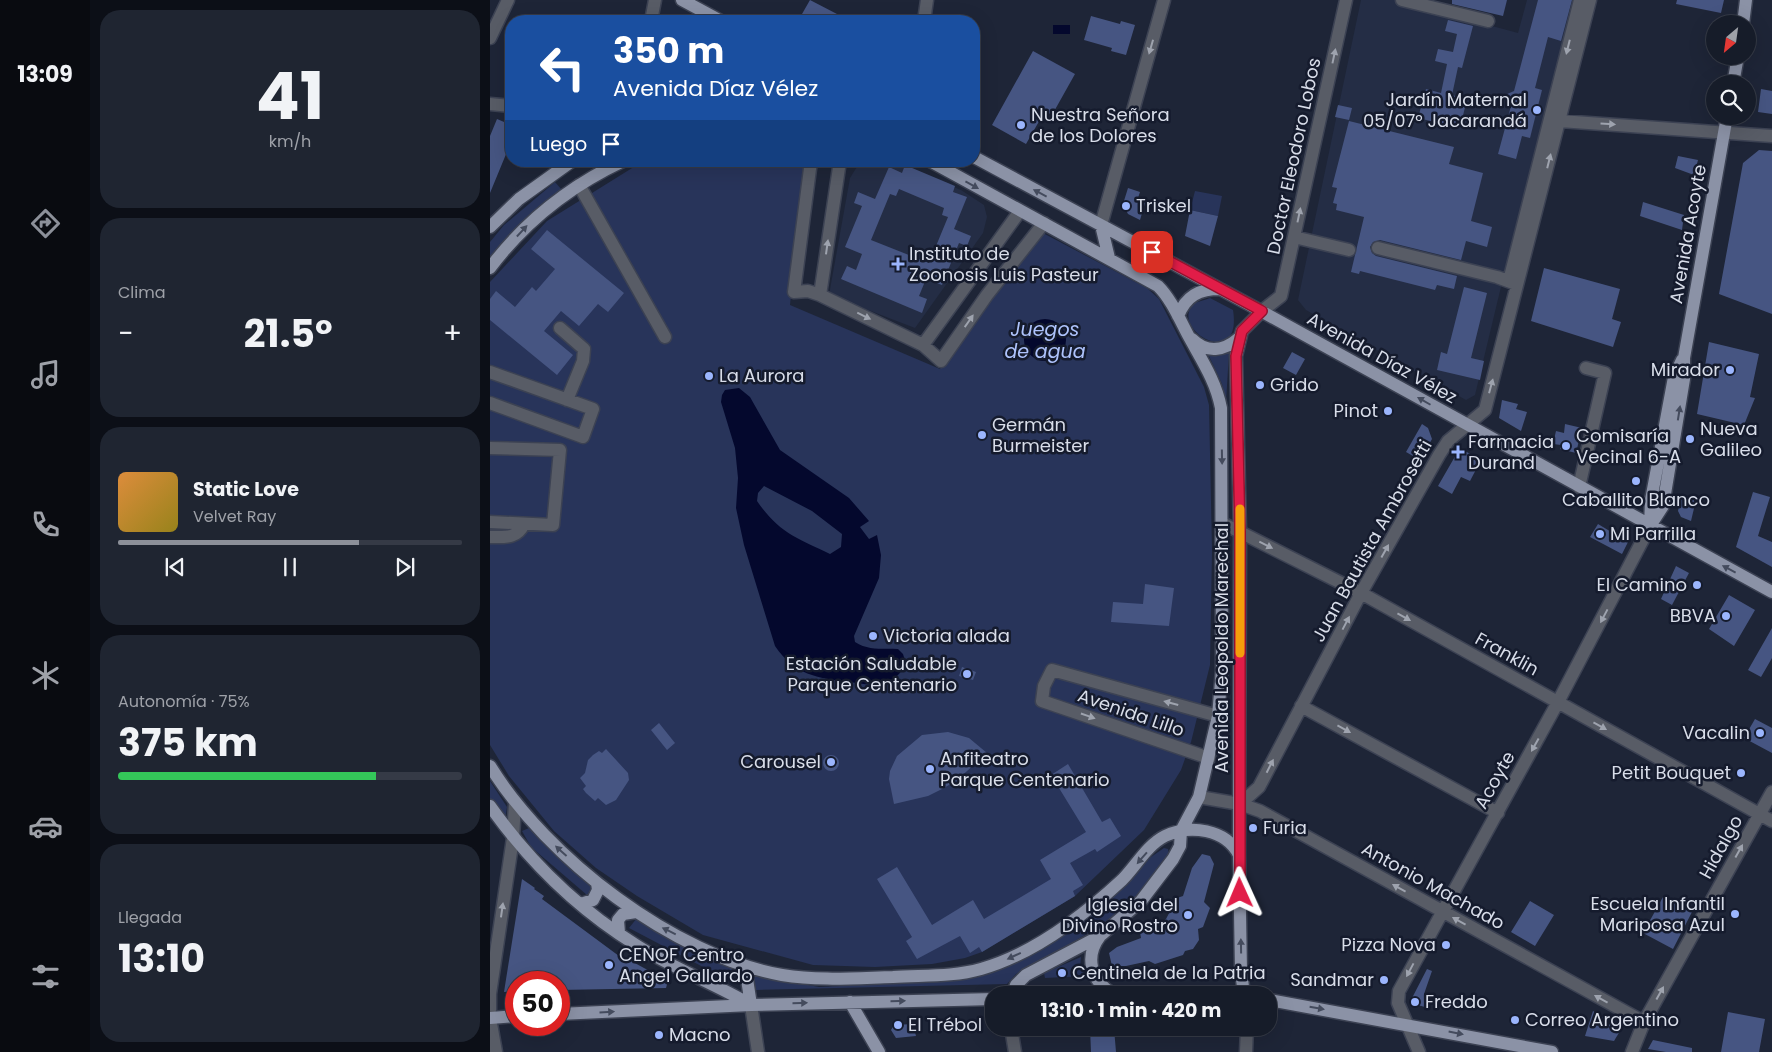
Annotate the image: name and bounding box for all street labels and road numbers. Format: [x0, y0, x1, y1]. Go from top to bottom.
street label: Doctor Eleodoro Lobos [1260, 55, 1327, 256]
street label: Avenida Acoyte [1663, 162, 1712, 305]
street label: Avenida Díaz Vélez [1303, 306, 1462, 409]
street label: Juan Bautista Ambrosetti [1306, 435, 1438, 646]
street label: Avenida Leopoldo Marechal [1209, 523, 1234, 773]
street label: Franklin [1471, 626, 1544, 681]
street label: Avenida Lillo [1075, 683, 1188, 742]
street label: Acoyte [1468, 746, 1521, 813]
street label: Hidalgo [1693, 810, 1748, 883]
street label: Antonio Machado [1357, 836, 1509, 935]

